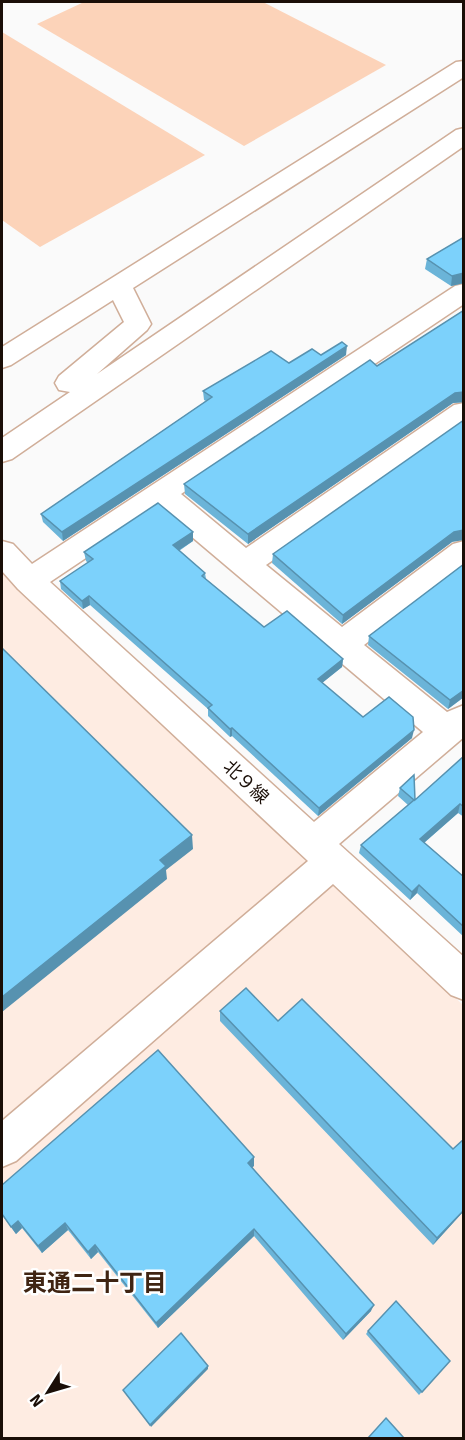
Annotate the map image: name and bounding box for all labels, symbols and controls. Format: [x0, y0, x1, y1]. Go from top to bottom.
street label: 北９線 [219, 756, 273, 808]
district label: 東通二十丁目 [23, 1268, 167, 1298]
north arrow [18, 1362, 78, 1422]
text: N [25, 1390, 48, 1411]

